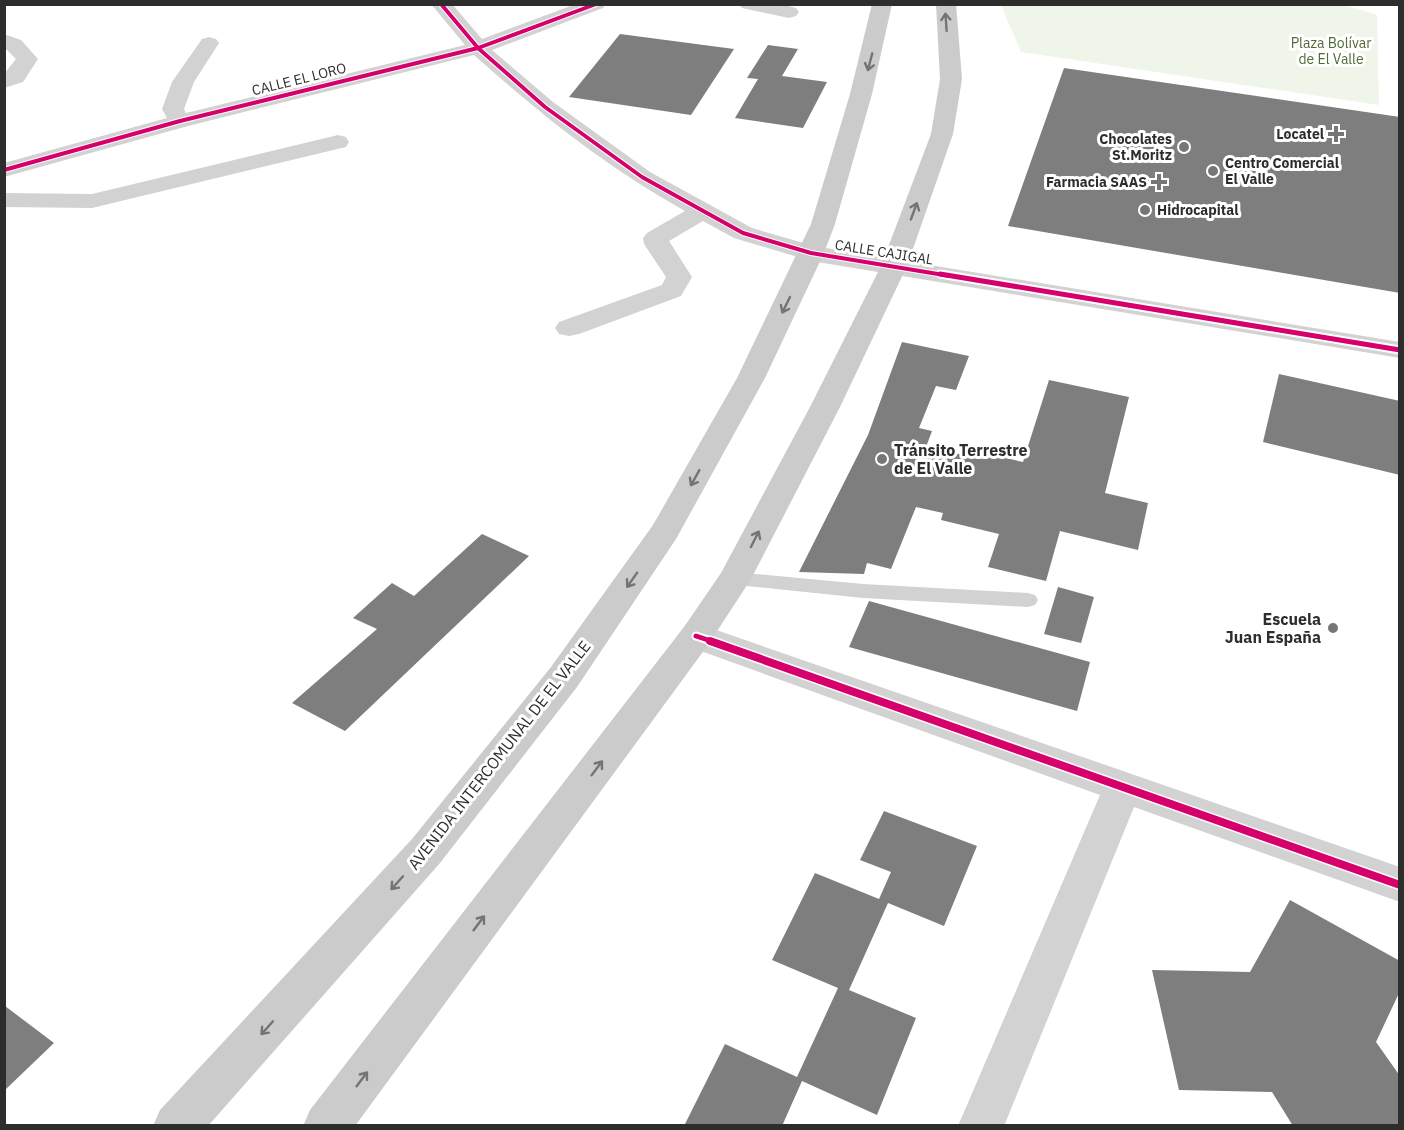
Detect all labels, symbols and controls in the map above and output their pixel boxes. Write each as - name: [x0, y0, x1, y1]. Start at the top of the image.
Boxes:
- one-way arrow: [941, 13, 952, 32]
- park label: Plaza Bolívar de El Valle: [1291, 34, 1371, 68]
- one-way arrow: [863, 52, 875, 71]
- street label: CALLE EL LORO: [250, 59, 348, 99]
- place label: Locatel: [1276, 125, 1324, 143]
- marker: Locatel: [1329, 127, 1343, 141]
- place label: Chocolates St.Moritz: [1099, 130, 1172, 164]
- marker: Chocolates St.Moritz: [1177, 140, 1191, 154]
- place label: Centro Comercial El Valle: [1225, 154, 1339, 188]
- marker: Centro Comercial El Valle: [1206, 164, 1220, 178]
- place label: Farmacia SAAS: [1046, 173, 1147, 191]
- marker: Farmacia SAAS: [1152, 175, 1166, 189]
- place label: Hidrocapital: [1157, 201, 1238, 219]
- one-way arrow: [910, 202, 921, 221]
- marker: Hidrocapital: [1138, 203, 1152, 217]
- street label: CALLE CAJIGAL: [834, 235, 934, 269]
- one-way arrow: [779, 296, 791, 314]
- place label: Tránsito Terrestre de El Valle: [894, 440, 1028, 478]
- marker: Tránsito Terrestre de El Valle: [875, 452, 889, 466]
- one-way arrow: [689, 469, 701, 486]
- one-way arrow: [750, 530, 761, 548]
- one-way arrow: [626, 571, 638, 587]
- place label: Escuela Juan España: [1225, 609, 1321, 647]
- marker: Escuela Juan España: [1326, 621, 1340, 635]
- street label: AVENIDA INTERCOMUNAL DE EL VALLE: [403, 636, 595, 874]
- one-way arrow: [590, 760, 603, 776]
- one-way arrow: [390, 875, 404, 890]
- one-way arrow: [473, 916, 486, 932]
- one-way arrow: [260, 1021, 274, 1036]
- one-way arrow: [356, 1072, 369, 1088]

